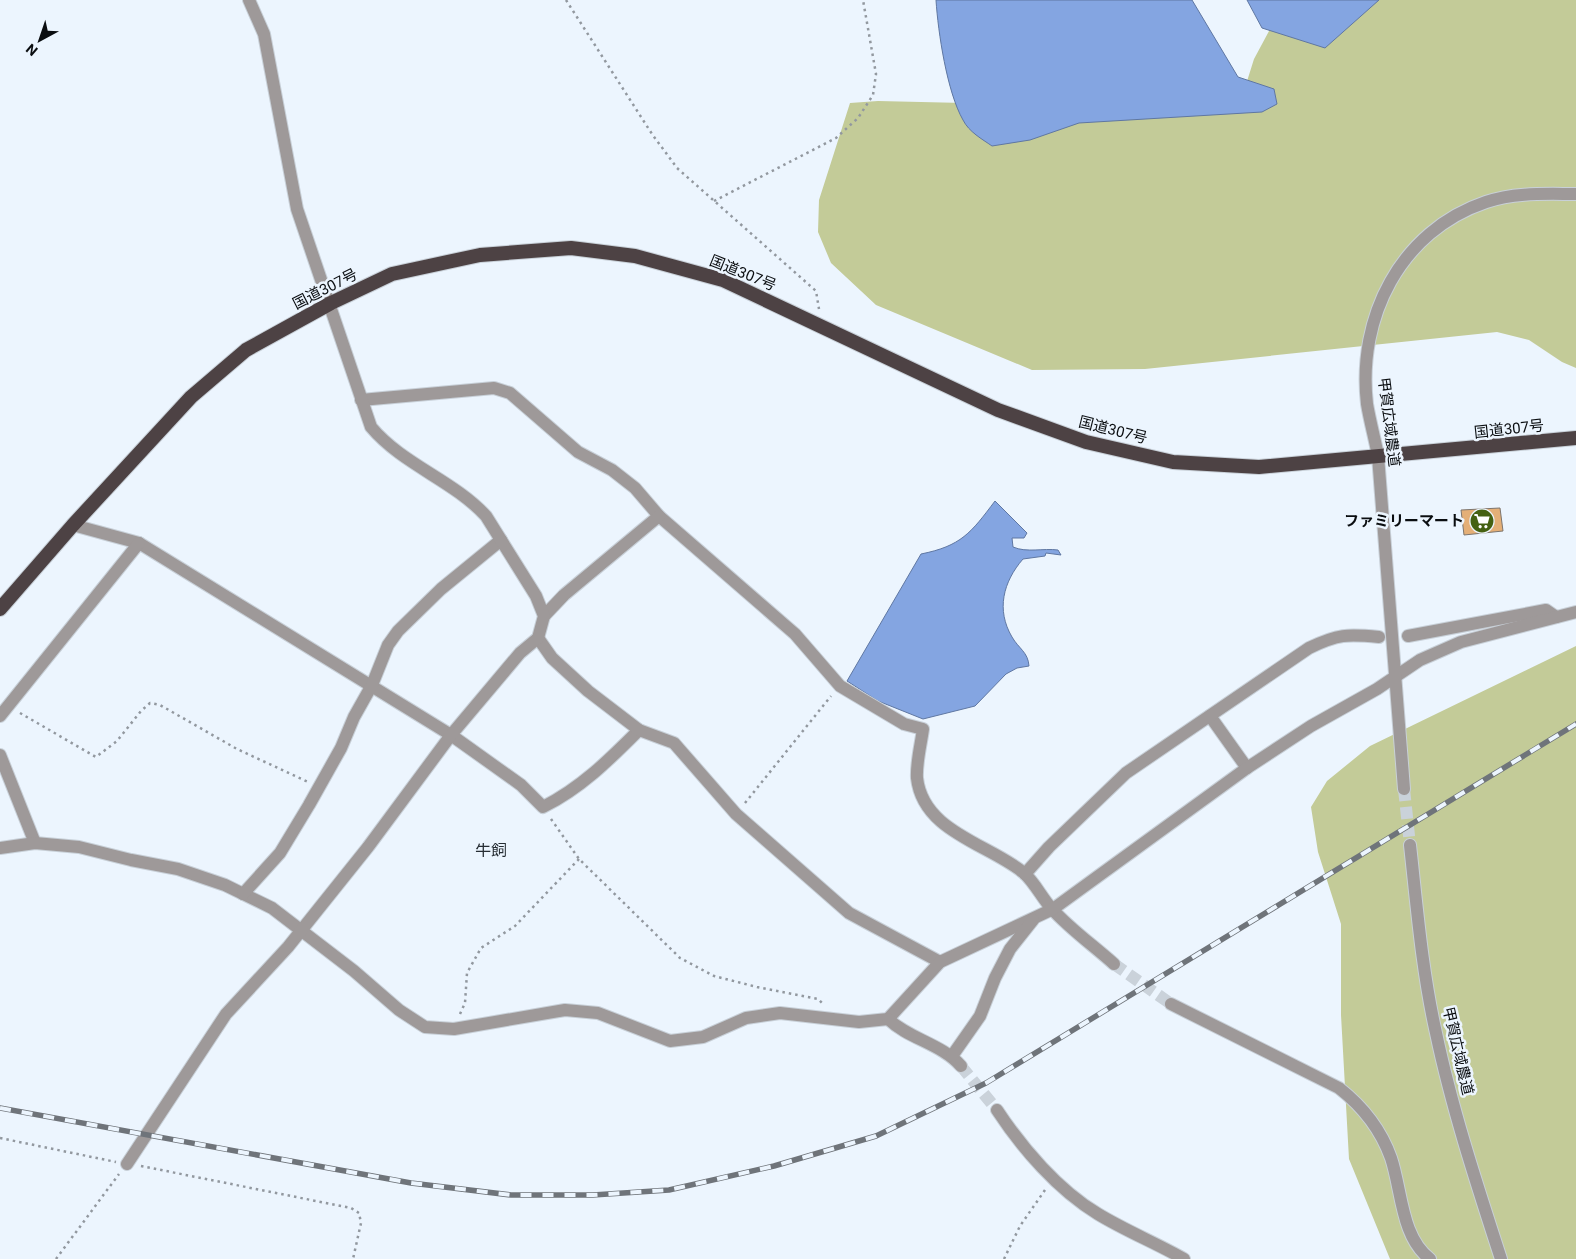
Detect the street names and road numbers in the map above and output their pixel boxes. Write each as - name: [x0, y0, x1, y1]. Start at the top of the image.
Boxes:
- street label: 国道307号: [707, 251, 779, 295]
- street label: 国道307号: [290, 265, 360, 313]
- street label: 甲賀広域農道: [1375, 376, 1403, 468]
- street label: 国道307号: [1077, 413, 1149, 447]
- street label: 国道307号: [1473, 416, 1545, 442]
- street label: 甲賀広域農道: [1439, 1005, 1477, 1097]

